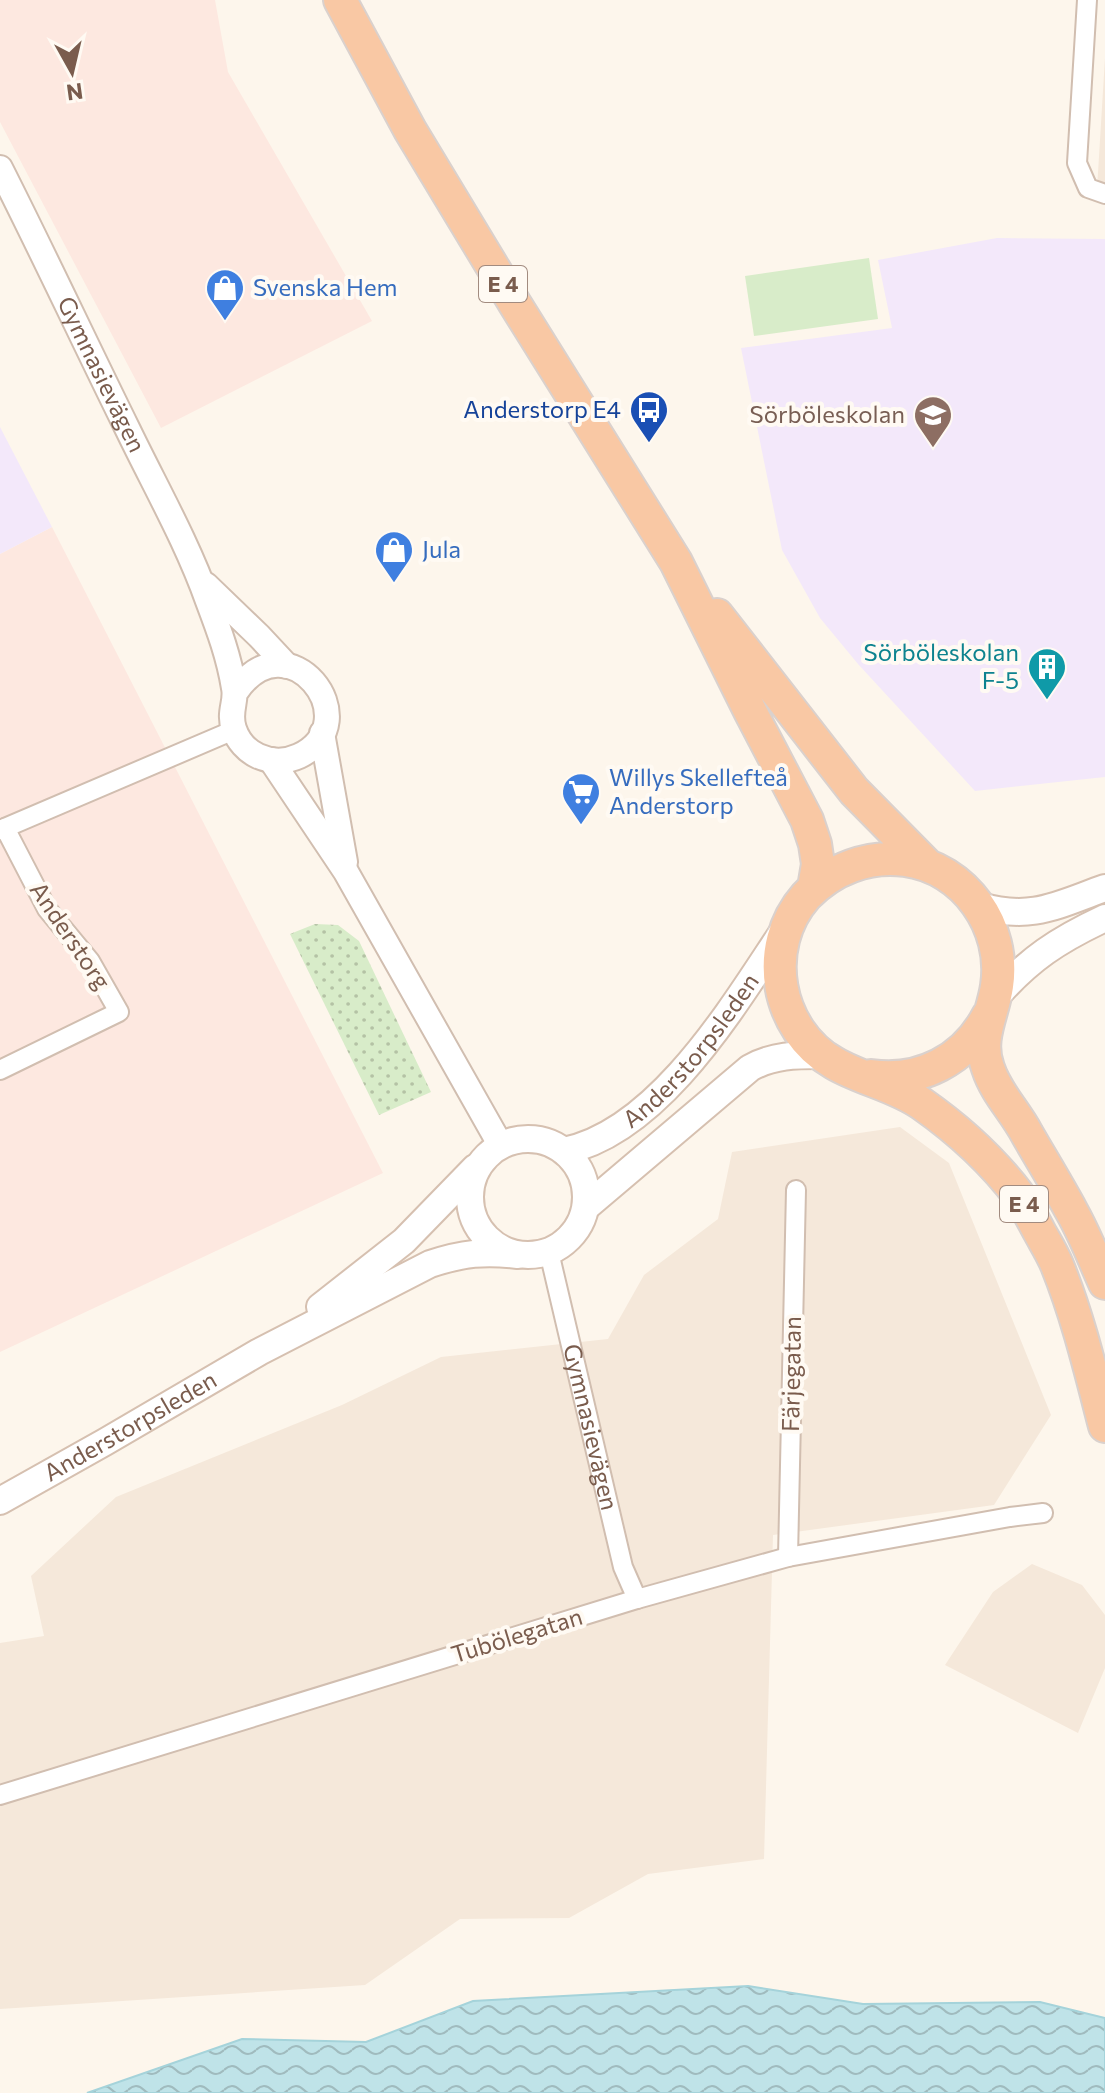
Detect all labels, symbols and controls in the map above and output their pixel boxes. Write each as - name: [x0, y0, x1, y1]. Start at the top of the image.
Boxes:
- north arrow: [32, 32, 112, 112]
- text: N: [65, 78, 85, 107]
- road number: E 4: [479, 266, 527, 302]
- shop icon: Svenska Hem: [204, 267, 246, 322]
- place label: Svenska Hem: [253, 272, 398, 301]
- street label: Gymnasievägen: [52, 291, 153, 457]
- bus stop icon: Anderstorp E4: [628, 389, 670, 444]
- place label: Anderstorp E4: [463, 394, 621, 423]
- school or university icon: Sörböleskolan: [912, 394, 954, 449]
- place label: Sörböleskolan: [750, 399, 905, 428]
- shop icon: Jula: [373, 529, 415, 584]
- place label: Jula: [422, 534, 461, 563]
- place label: Sörböleskolan F-5: [864, 637, 1019, 694]
- building icon: Sörböleskolan F-5: [1026, 646, 1068, 701]
- place label: Willys Skellefteå Anderstorp: [609, 762, 788, 819]
- supermarket icon: Willys Skellefteå Anderstorp: [560, 771, 602, 826]
- street label: Anderstorg: [25, 876, 118, 994]
- street label: Anderstorpsleden: [617, 968, 764, 1133]
- road number: E 4: [1000, 1186, 1048, 1222]
- street label: Färjegatan: [775, 1316, 806, 1432]
- street label: Gymnasievägen: [558, 1341, 625, 1513]
- street label: Anderstorpsleden: [38, 1364, 221, 1486]
- street label: Tubölegatan: [447, 1601, 586, 1668]

